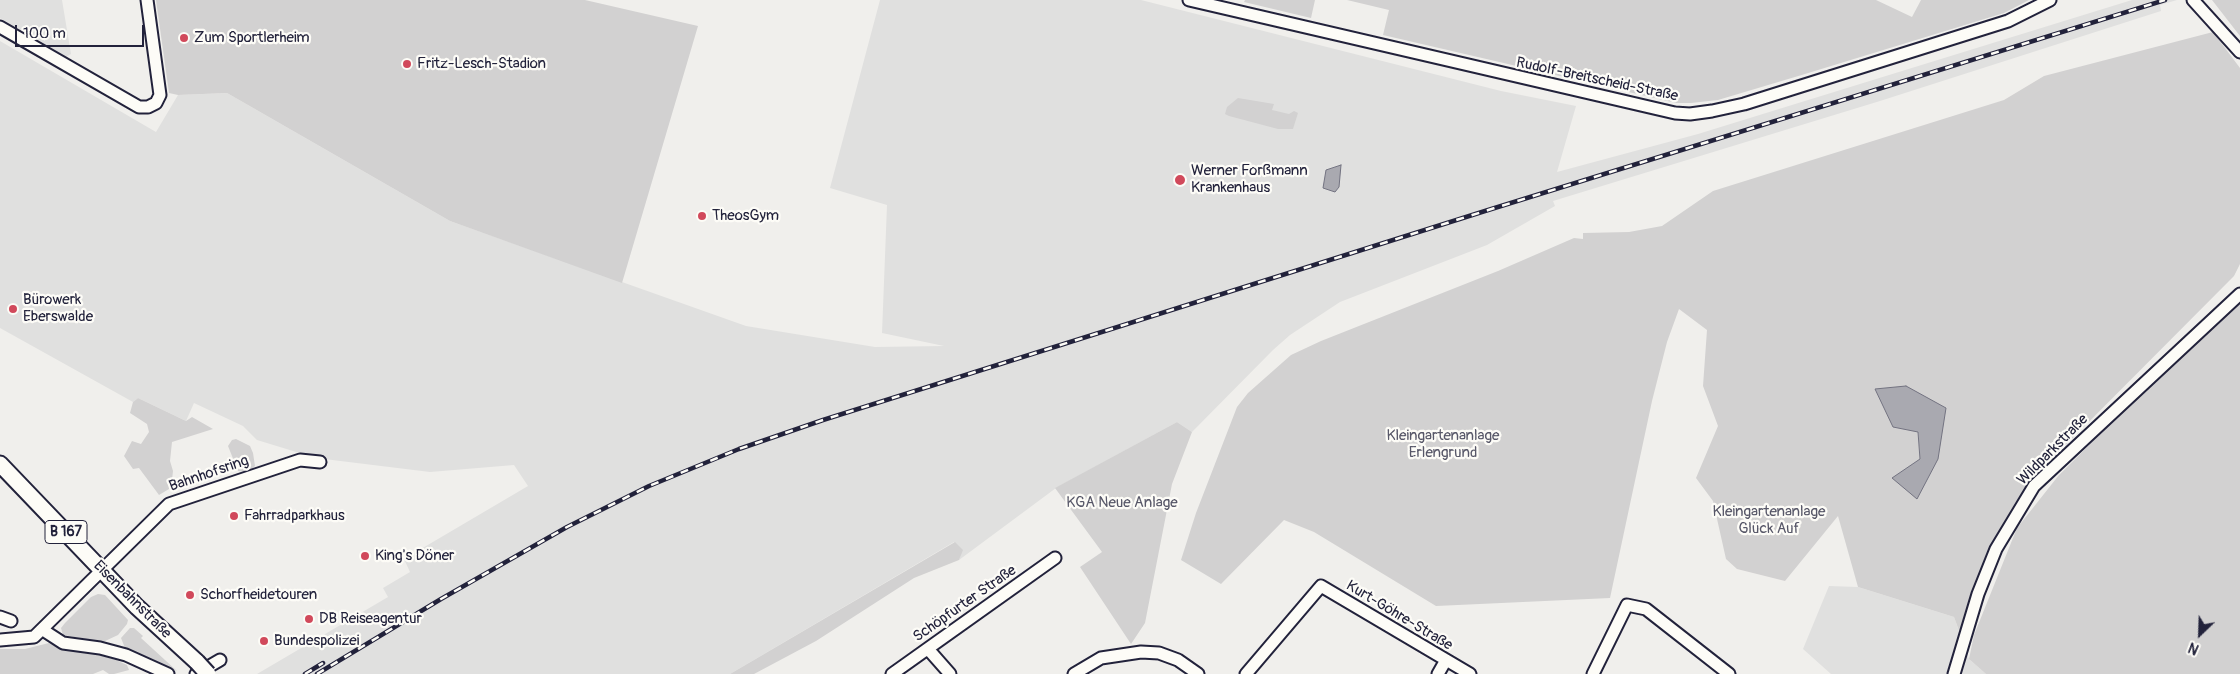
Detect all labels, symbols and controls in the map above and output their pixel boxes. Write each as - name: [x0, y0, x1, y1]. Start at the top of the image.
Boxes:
- scale bar: [18, 15, 146, 47]
- text: 100 m: [23, 24, 66, 43]
- place label: Zum Sportlerheim: [194, 29, 310, 47]
- marker: Zum Sportlerheim: [178, 32, 190, 44]
- street label: Rudolf-Breitscheid-Straße: [1514, 54, 1680, 106]
- place label: Fritz-Lesch-Stadion: [417, 55, 546, 73]
- marker: Fritz-Lesch-Stadion: [401, 58, 413, 70]
- place label: Werner Forßmann Krankenhaus: [1191, 162, 1308, 197]
- marker: Werner Forßmann Krankenhaus: [1173, 173, 1187, 187]
- place label: TheosGym: [712, 207, 779, 225]
- marker: TheosGym: [696, 210, 708, 222]
- place label: Bürowerk Eberswalde: [23, 291, 93, 326]
- marker: Bürowerk Eberswalde: [7, 303, 19, 315]
- street label: Wildparkstraße: [2014, 411, 2092, 489]
- park label: Kleingartenanlage Erlengrund: [1386, 427, 1500, 462]
- street label: Bahnhofsring: [167, 452, 251, 496]
- park label: KGA Neue Anlage: [1066, 494, 1178, 512]
- park label: Kleingartenanlage Glück Auf: [1712, 503, 1826, 538]
- place label: Fahrradparkhaus: [244, 507, 345, 525]
- marker: Fahrradparkhaus: [228, 510, 240, 522]
- road number: B 167: [45, 520, 87, 544]
- place label: King's Döner: [375, 547, 454, 565]
- marker: King's Döner: [359, 550, 371, 562]
- street label: Eisenbahnstraße: [89, 557, 175, 643]
- street label: Schöpfurter Straße: [910, 562, 1020, 646]
- street label: Kurt-Göhre-Straße: [1342, 577, 1456, 655]
- place label: Schorfheidetouren: [200, 586, 317, 604]
- marker: Schorfheidetouren: [184, 589, 196, 601]
- north arrow: [2175, 609, 2225, 659]
- place label: DB Reiseagentur: [319, 610, 422, 628]
- marker: DB Reiseagentur: [303, 613, 315, 625]
- place label: Bundespolizei: [274, 632, 359, 650]
- marker: Bundespolizei: [258, 635, 270, 647]
- text: N: [2186, 638, 2201, 658]

